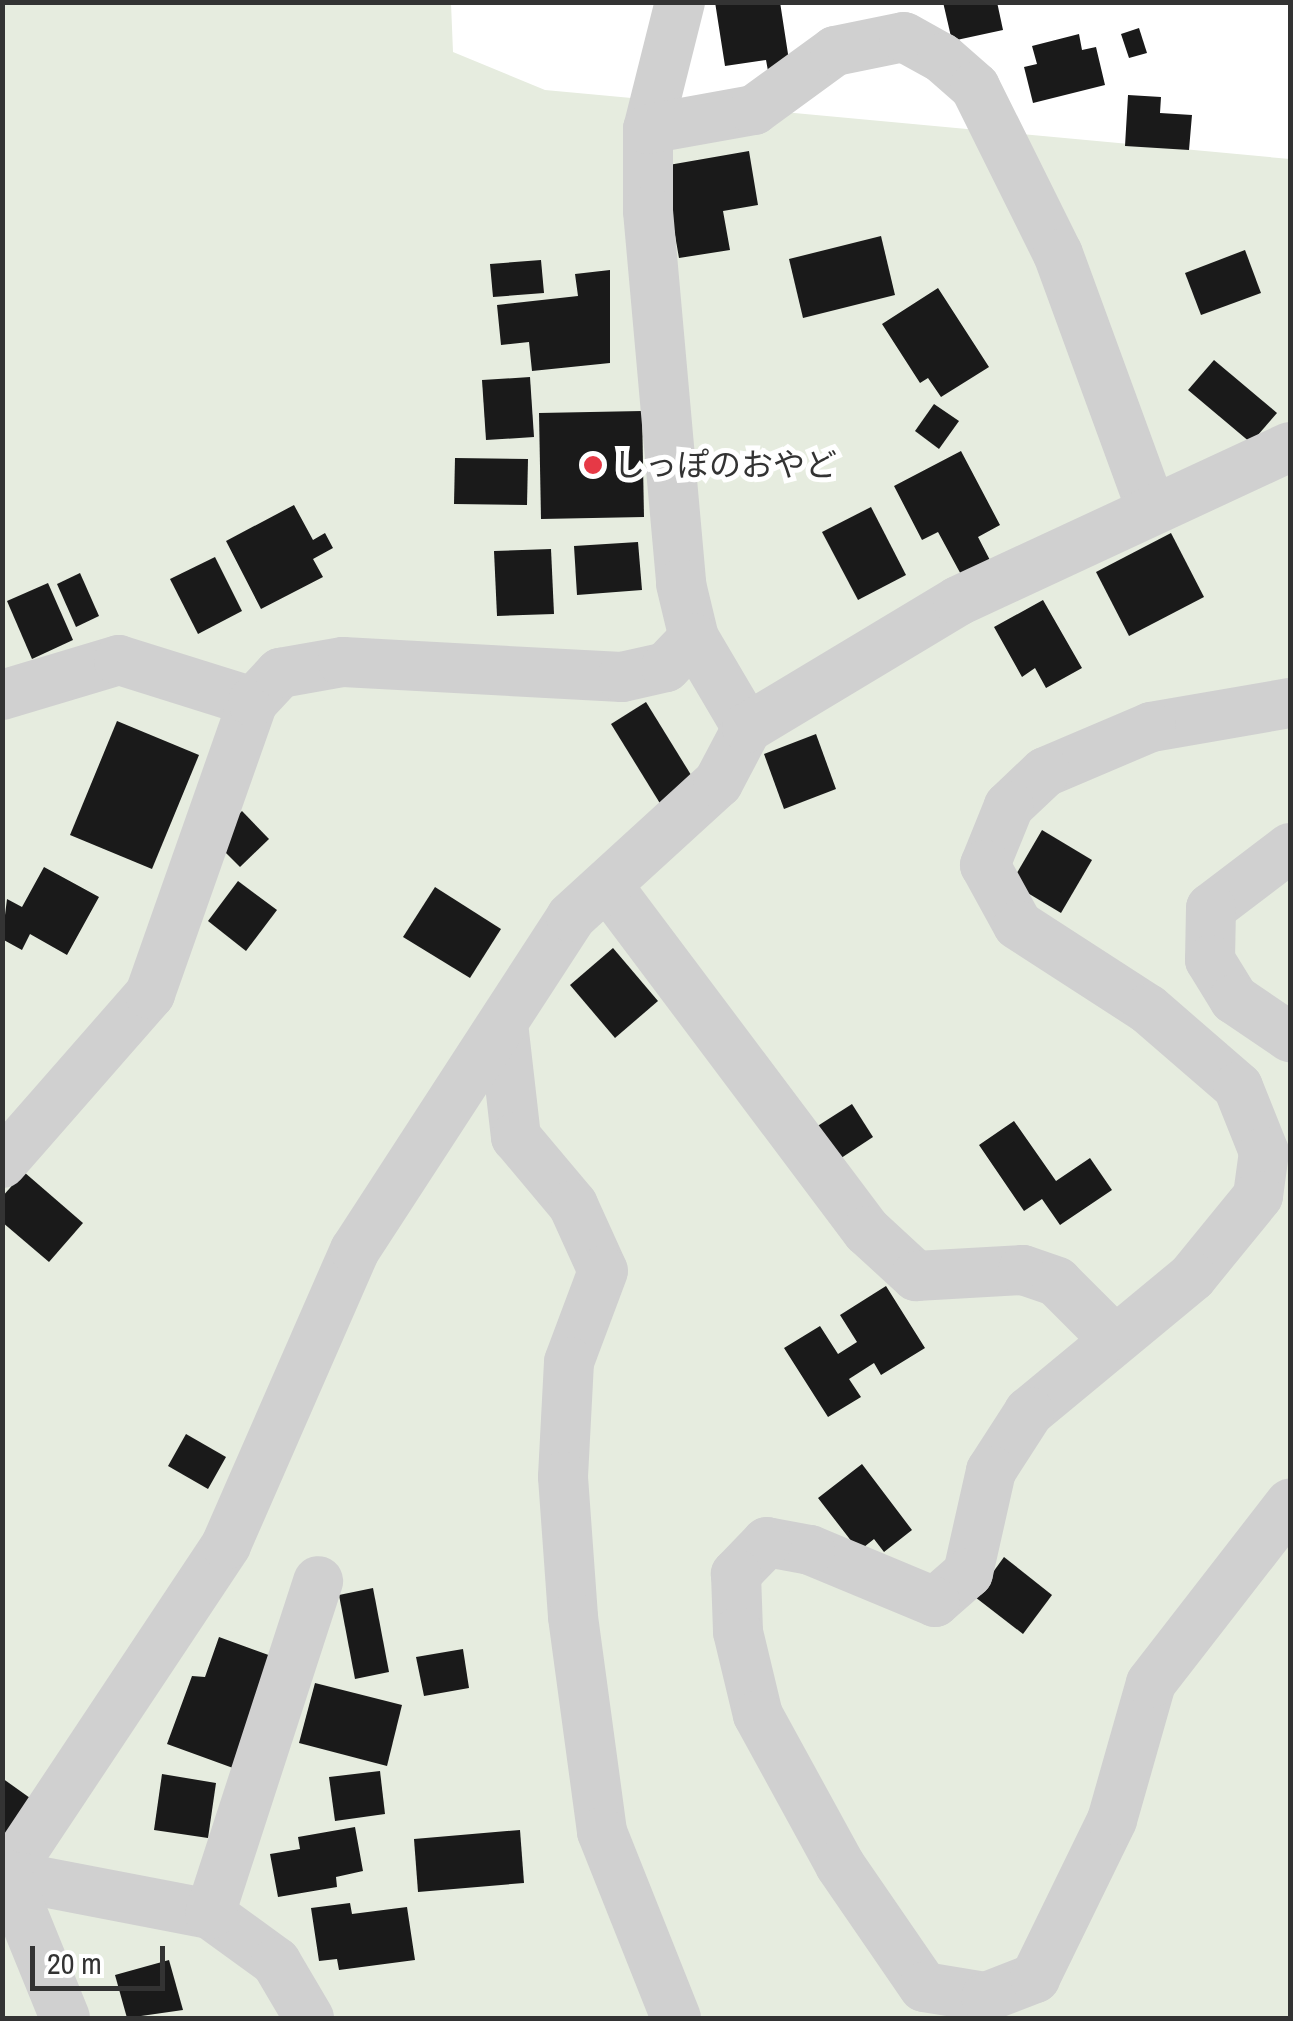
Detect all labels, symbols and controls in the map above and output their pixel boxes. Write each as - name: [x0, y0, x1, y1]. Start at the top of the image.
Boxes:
- place label: しっぽのおやど: [613, 446, 837, 484]
- marker: しっぽのおやど: [582, 454, 604, 476]
- scale bar: [35, 1926, 170, 1988]
- text: 20 m: [47, 1943, 102, 1983]

